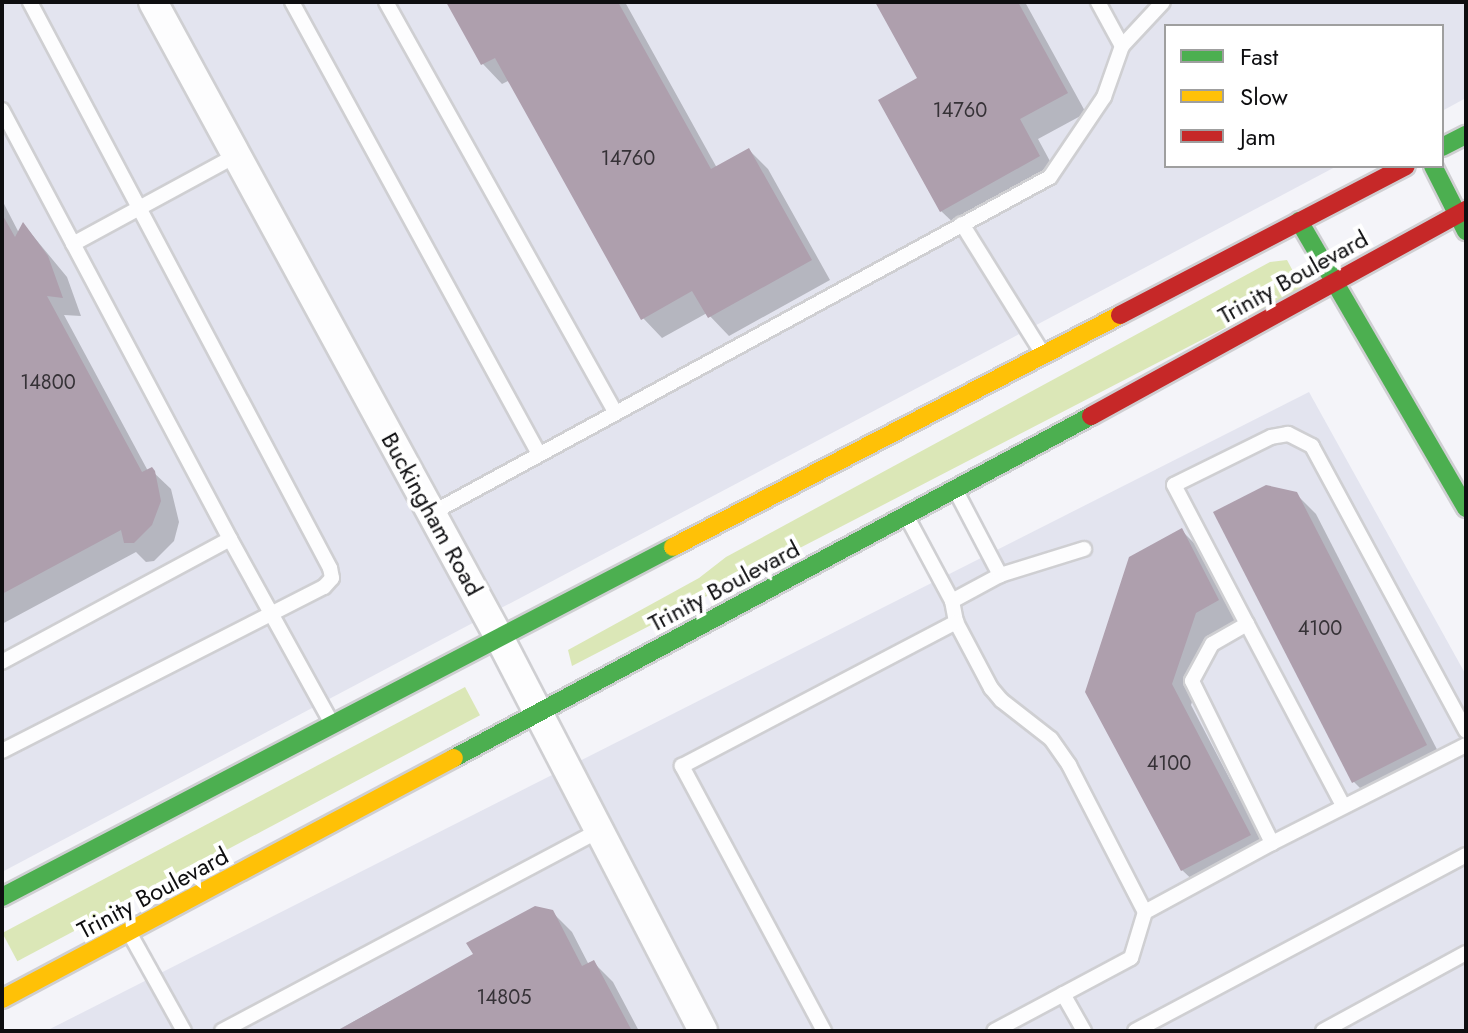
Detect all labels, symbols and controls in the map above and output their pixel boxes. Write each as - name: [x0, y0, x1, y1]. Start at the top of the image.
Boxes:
- legend: [1164, 24, 1444, 168]
- text: Fast: [1240, 39, 1278, 74]
- text: Slow: [1240, 79, 1288, 114]
- house number: 14760: [933, 98, 987, 122]
- text: Jam: [1240, 119, 1276, 154]
- house number: 14760: [601, 146, 655, 170]
- street label: Trinity Boulevard: [1213, 224, 1373, 330]
- house number: 14800: [20, 370, 76, 394]
- street label: Buckingham Road: [375, 427, 489, 601]
- street label: Trinity Boulevard: [644, 534, 804, 638]
- house number: 4100: [1298, 616, 1342, 640]
- house number: 4100: [1147, 751, 1191, 775]
- street label: Trinity Boulevard: [73, 841, 233, 945]
- house number: 14805: [477, 985, 531, 1009]

